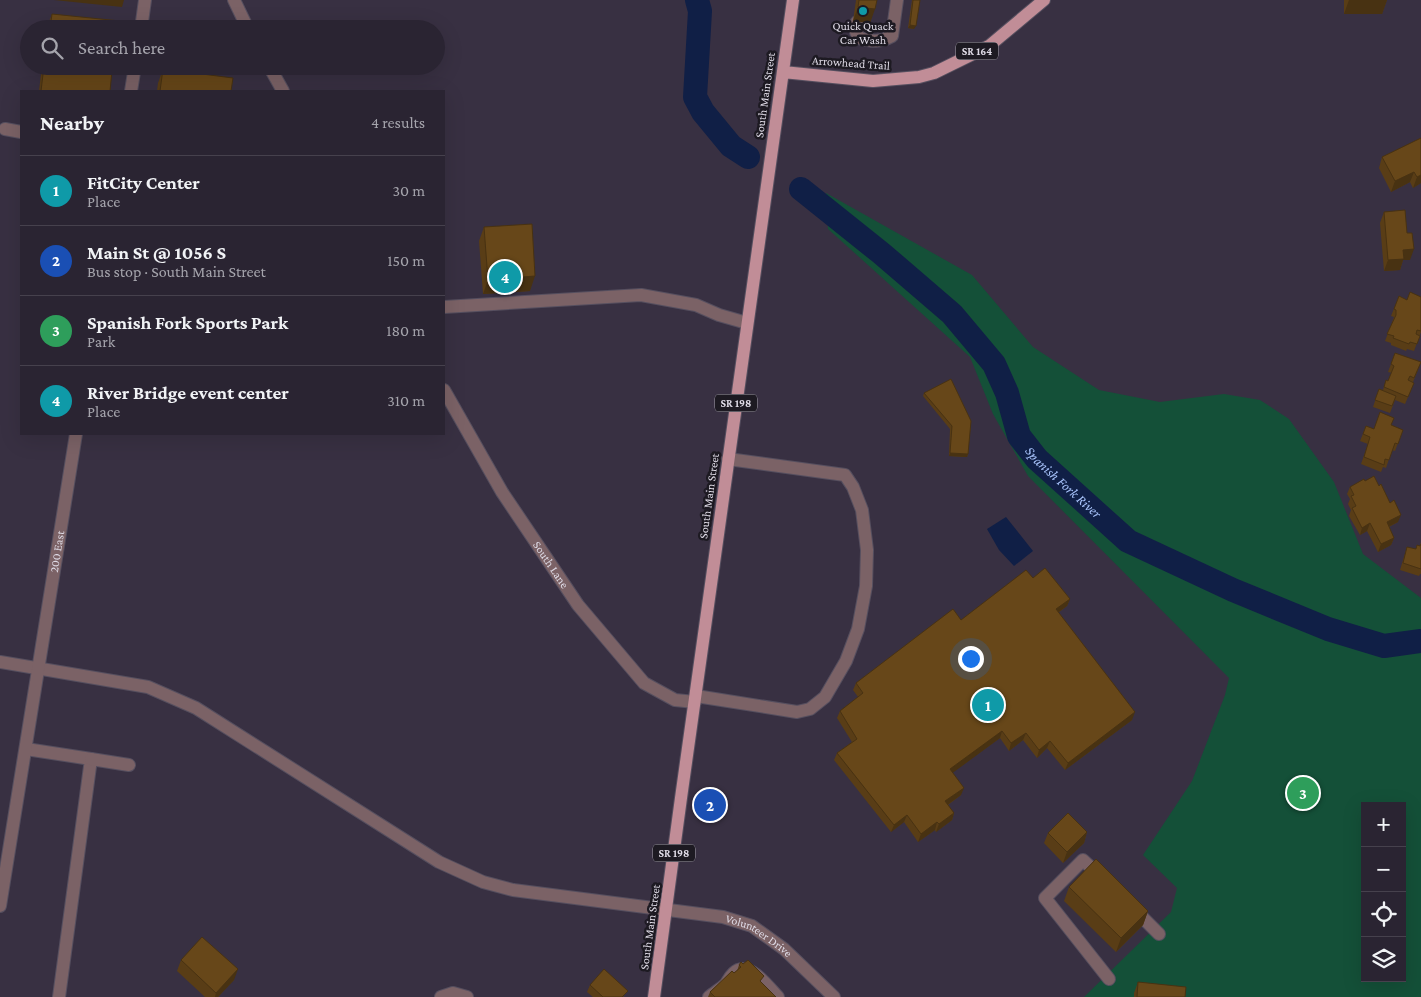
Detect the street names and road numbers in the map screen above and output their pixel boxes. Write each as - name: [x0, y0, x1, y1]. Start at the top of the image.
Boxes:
- road number: SR 164: [956, 42, 998, 59]
- street label: South Main Street: [752, 50, 778, 139]
- street label: Arrowhead Trail: [812, 53, 890, 73]
- road number: SR 198: [715, 394, 757, 412]
- street label: South Main Street: [696, 451, 722, 540]
- street label: 200 East: [47, 529, 68, 574]
- street label: South Lane: [530, 538, 572, 591]
- road number: SR 198: [653, 844, 695, 861]
- street label: South Main Street: [637, 882, 663, 971]
- street label: Volunteer Drive: [724, 911, 795, 960]

